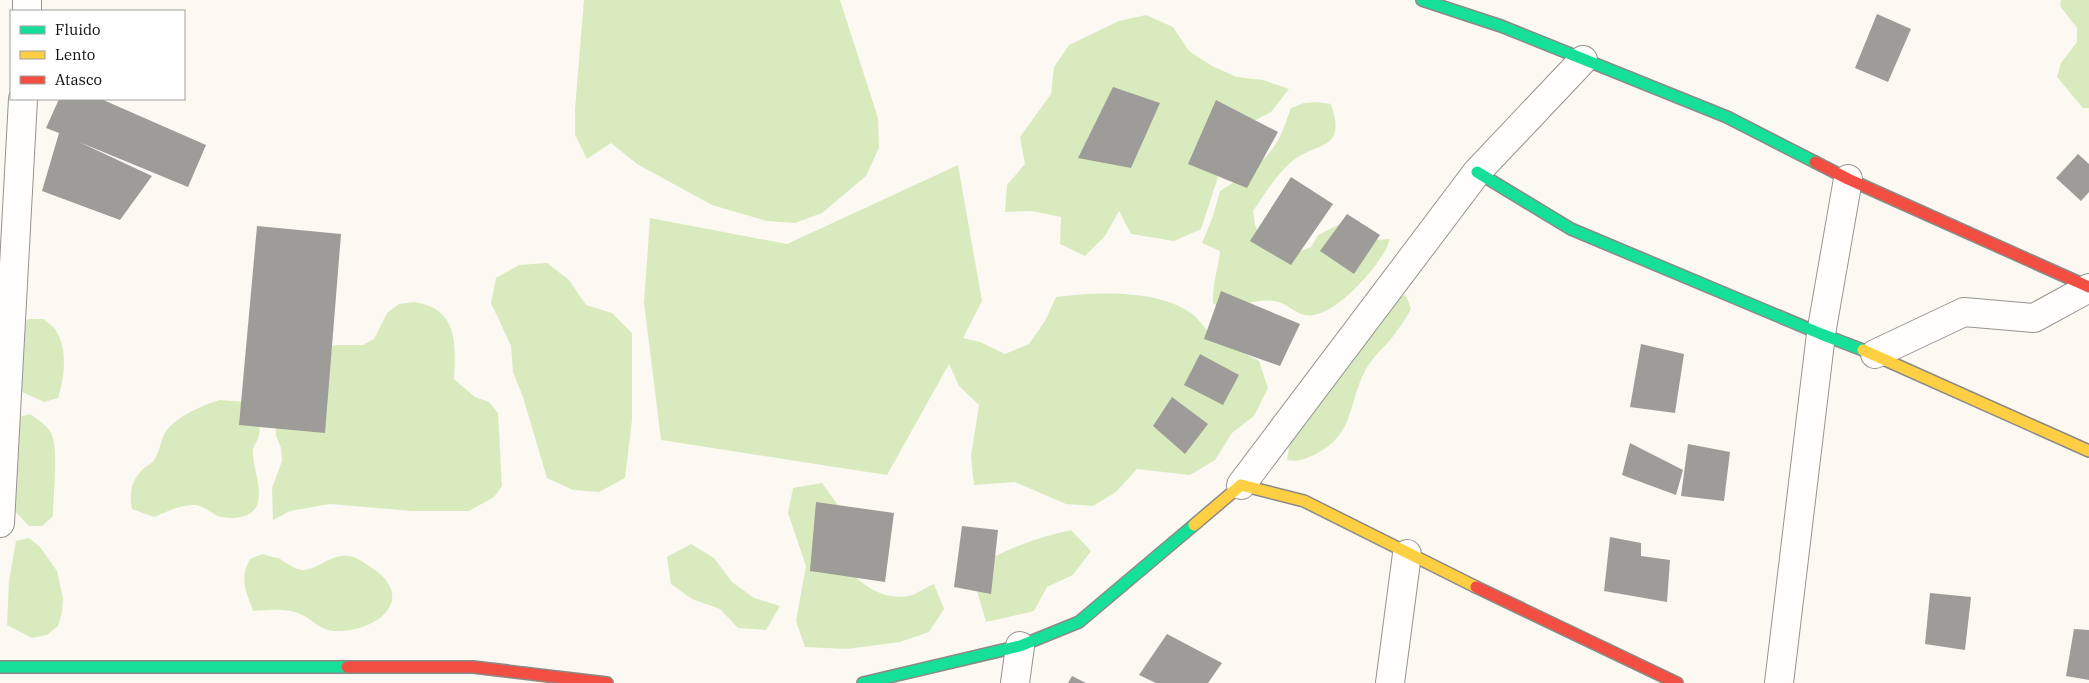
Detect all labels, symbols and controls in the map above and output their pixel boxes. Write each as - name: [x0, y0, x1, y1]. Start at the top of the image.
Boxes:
- legend: [10, 10, 185, 100]
- text: Fluido: [55, 20, 100, 39]
- text: Lento: [55, 45, 95, 64]
- text: Atasco: [55, 70, 102, 89]

